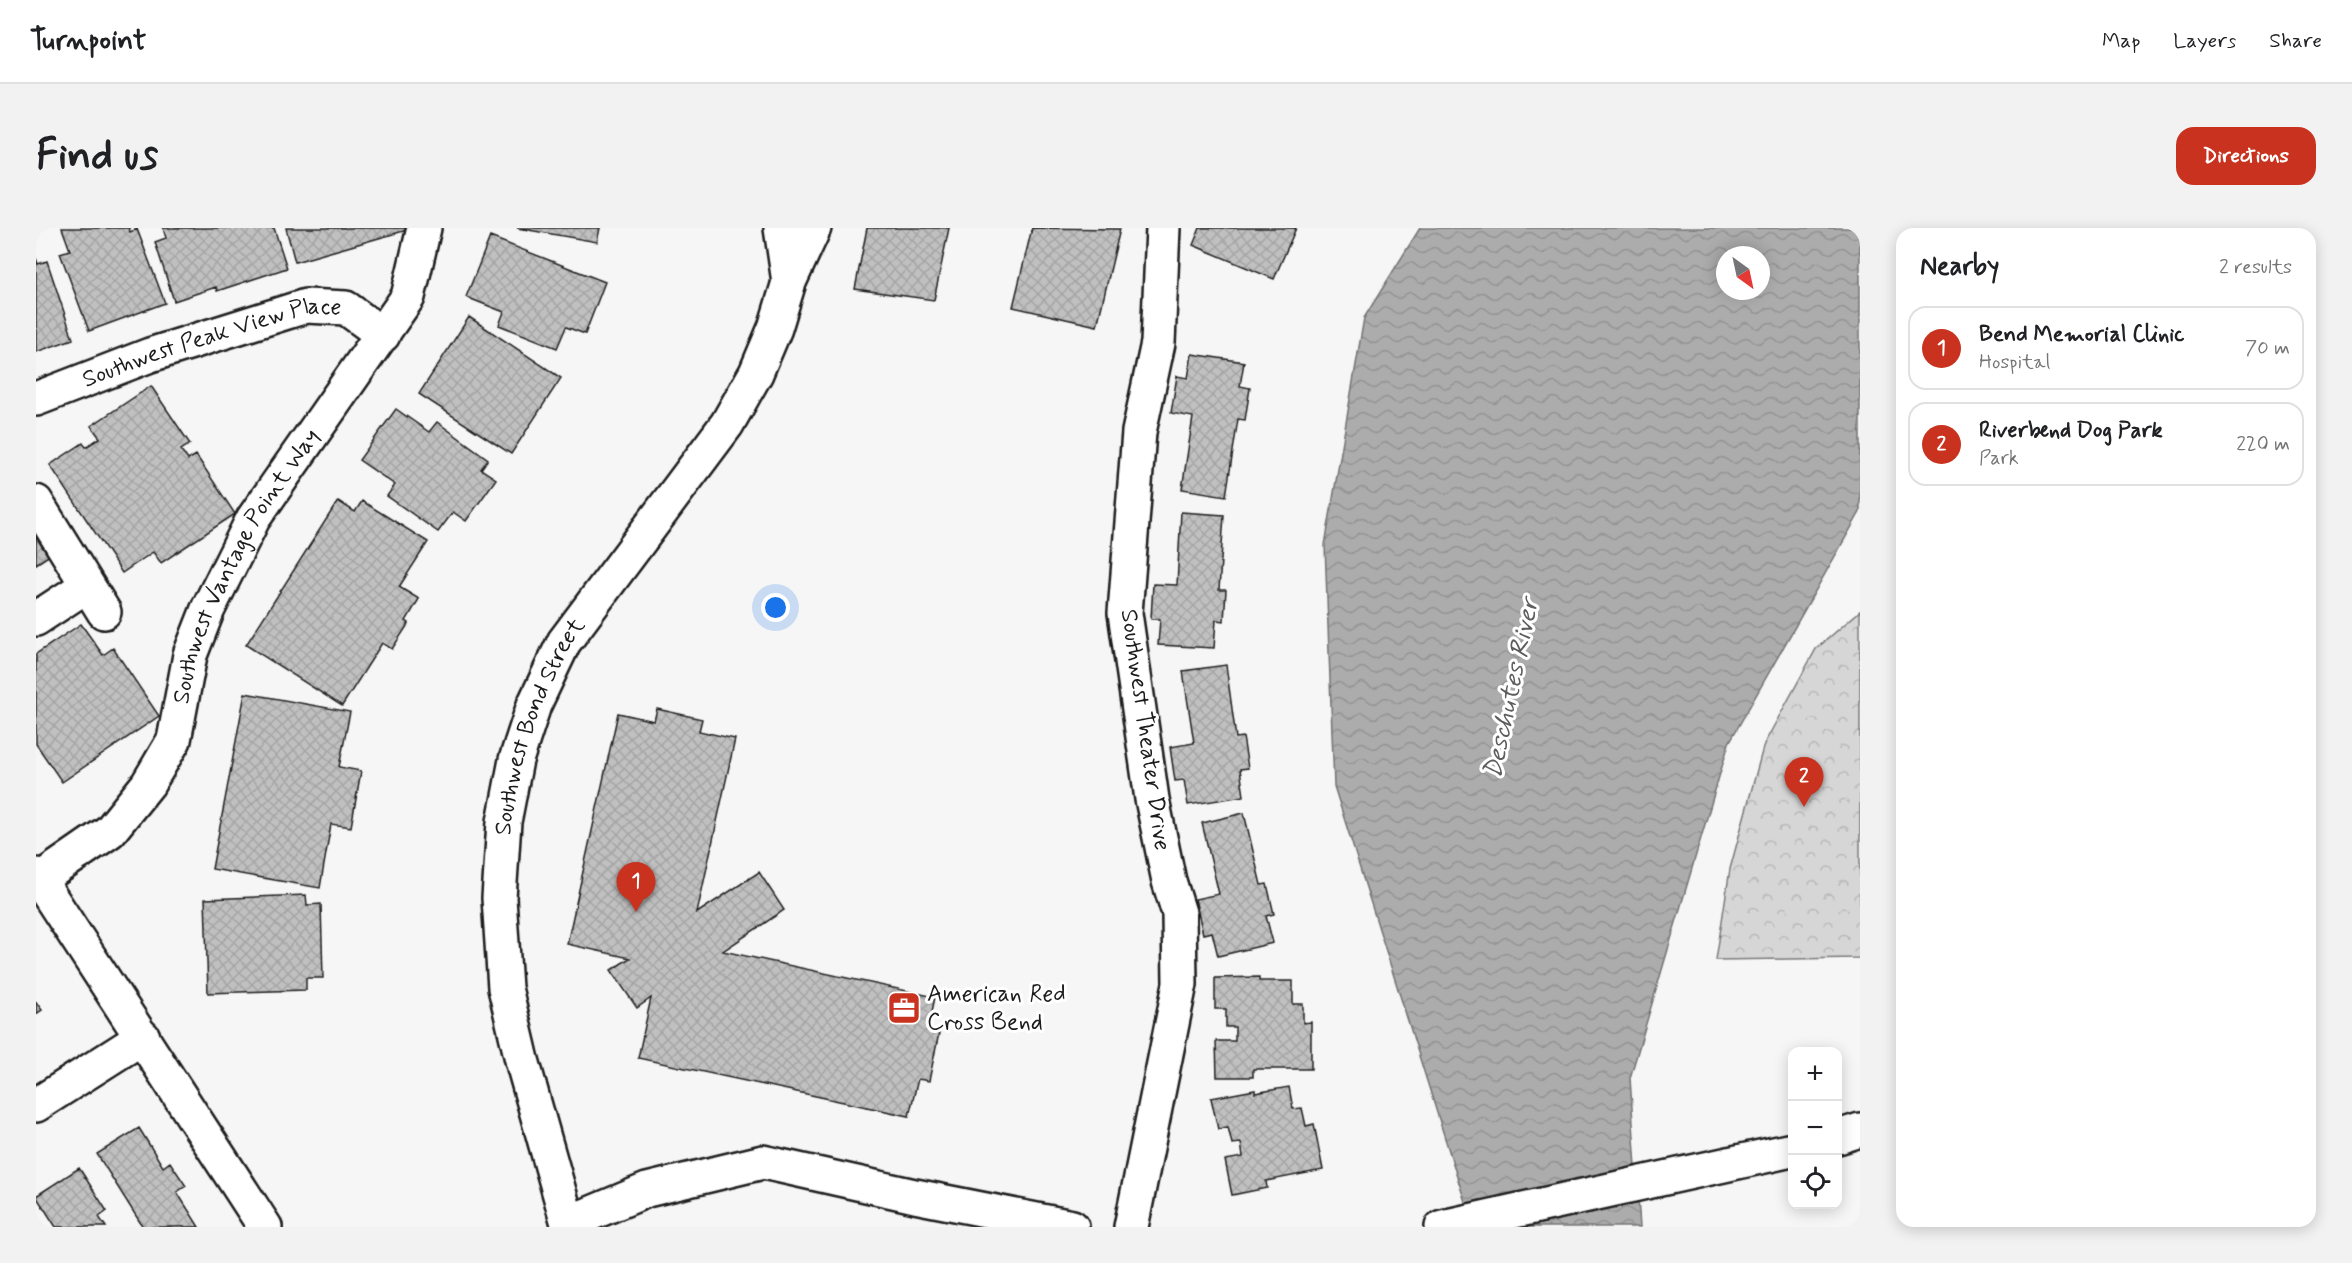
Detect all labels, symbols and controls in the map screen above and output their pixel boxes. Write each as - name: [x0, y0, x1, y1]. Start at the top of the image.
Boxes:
- text: Turnpoint: [30, 23, 146, 60]
- text: Map: [2102, 27, 2140, 55]
- text: Layers: [2173, 27, 2236, 55]
- text: Share: [2269, 27, 2322, 55]
- button: Directions: [2176, 127, 2316, 185]
- text: Find us: [36, 129, 158, 184]
- north arrow: [1716, 246, 1770, 300]
- text: Nearby: [1920, 250, 1999, 284]
- text: 2 results: [2219, 254, 2292, 281]
- street label: Southwest Peak View Place: [78, 291, 342, 395]
- text: Bend Memorial Clinic: [1979, 321, 2184, 349]
- text: 1: [1937, 335, 1946, 362]
- text: 70 m: [2245, 335, 2290, 362]
- text: Hospital: [1979, 349, 2050, 376]
- text: Riverbend Dog Park: [1979, 417, 2163, 445]
- street label: Southwest Vantage Point Way: [166, 423, 327, 706]
- text: 2: [1937, 431, 1946, 458]
- text: 220 m: [2236, 431, 2290, 458]
- text: Park: [1979, 445, 2019, 472]
- your location: [761, 593, 790, 622]
- water label: Deschutes River: [1476, 593, 1548, 782]
- street label: Southwest Theater Drive: [1113, 607, 1177, 853]
- street label: Southwest Bond Street: [488, 611, 592, 836]
- pin: 2: [1784, 758, 1824, 807]
- pin: 1: [616, 862, 656, 912]
- place label: American Red Cross Bend: [927, 979, 1066, 1038]
- office icon: American Red Cross Bend: [886, 990, 922, 1026]
- map controls: [1788, 1047, 1842, 1209]
- button: +: [1788, 1047, 1842, 1101]
- button: −: [1788, 1101, 1842, 1155]
- button: locate: [1788, 1155, 1842, 1209]

